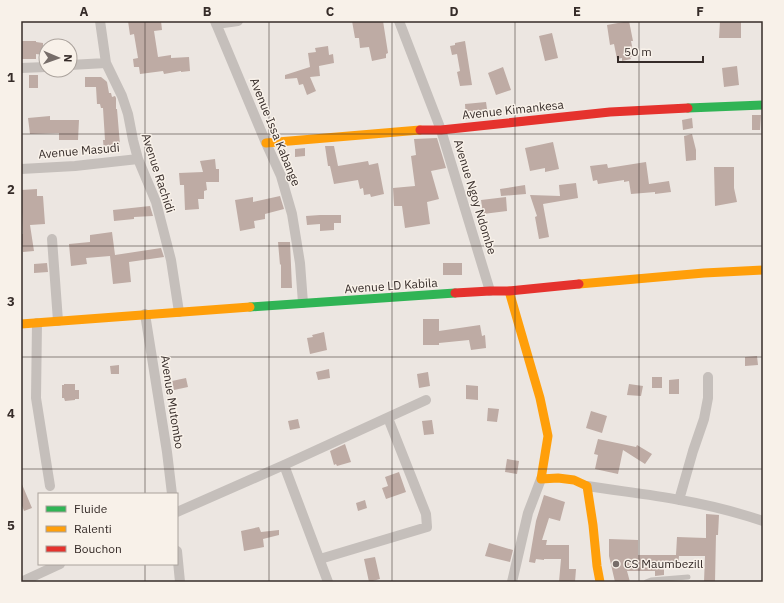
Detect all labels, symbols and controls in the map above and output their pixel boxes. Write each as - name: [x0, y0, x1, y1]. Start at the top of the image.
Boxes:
- text: A: [80, 3, 89, 20]
- text: B: [203, 3, 212, 20]
- text: C: [326, 3, 335, 20]
- text: D: [449, 3, 459, 20]
- text: E: [573, 3, 581, 20]
- text: F: [696, 3, 704, 20]
- north arrow: [38, 38, 78, 78]
- scale bar: [618, 38, 703, 64]
- text: 50 m: [624, 44, 652, 59]
- text: N: [61, 54, 75, 63]
- text: 1: [7, 69, 15, 86]
- street label: Avenue Issa Kabange: [247, 75, 304, 189]
- street label: Avenue Kimankesa: [461, 97, 565, 122]
- street label: Avenue Rachidi: [139, 131, 178, 214]
- street label: Avenue Ngoy Ndombe: [451, 138, 500, 256]
- street label: Avenue Masudi: [38, 139, 120, 162]
- text: 2: [7, 181, 15, 198]
- street label: Avenue LD Kabila: [344, 275, 439, 296]
- text: 3: [7, 293, 15, 310]
- street label: Avenue Mutombo: [158, 354, 187, 450]
- text: 4: [7, 405, 15, 422]
- legend: [38, 493, 178, 565]
- text: Fluide: [74, 501, 108, 516]
- text: 5: [7, 517, 15, 534]
- text: Ralenti: [74, 521, 112, 536]
- text: Bouchon: [74, 541, 122, 556]
- place label: CS Maumbezill: [624, 556, 703, 571]
- marker: CS Maumbezill: [611, 559, 621, 569]

